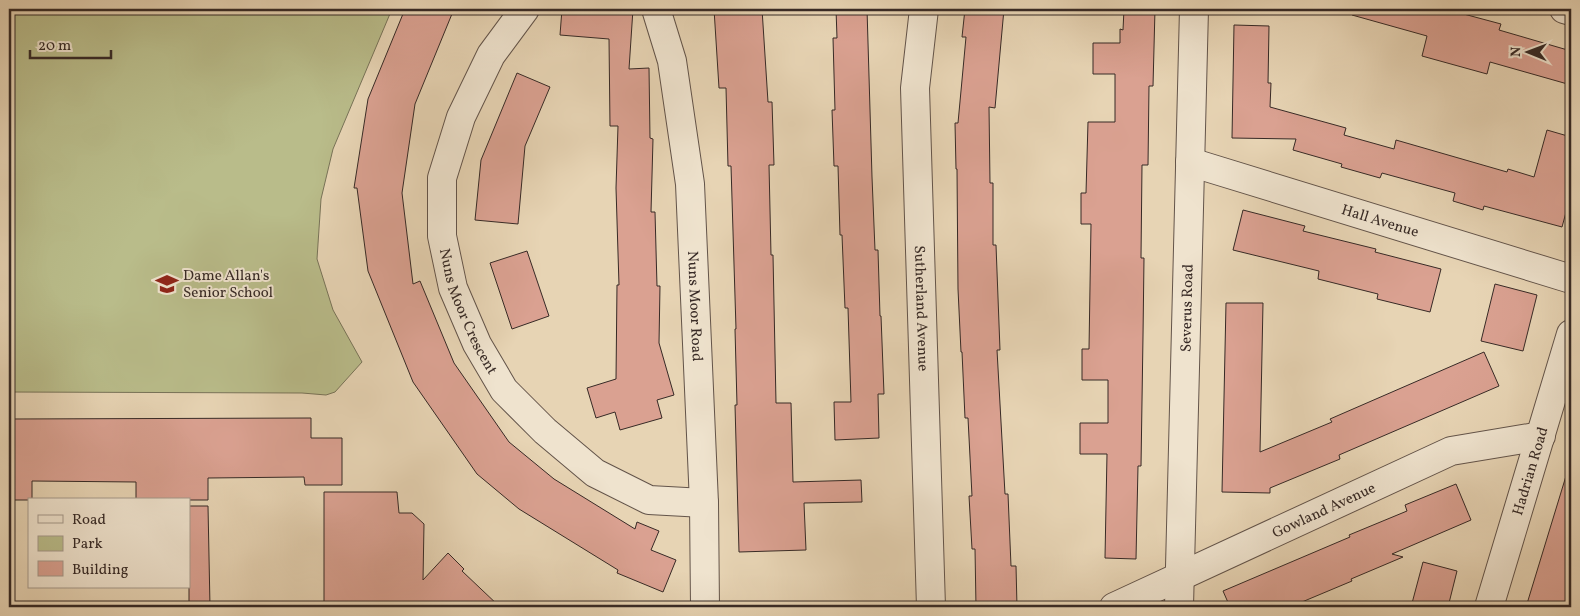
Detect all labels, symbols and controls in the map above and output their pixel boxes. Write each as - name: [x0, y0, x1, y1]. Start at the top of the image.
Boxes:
- scale bar: [30, 28, 111, 60]
- north arrow: [1502, 28, 1552, 78]
- text: 20 m: [38, 36, 71, 57]
- text: N: [1507, 47, 1526, 57]
- street label: Hall Avenue: [1339, 200, 1421, 244]
- street label: Sutherland Avenue: [908, 245, 933, 372]
- street label: Nuns Moor Crescent: [433, 247, 502, 379]
- street label: Nuns Moor Road: [681, 250, 707, 362]
- street label: Severus Road: [1176, 264, 1200, 353]
- place label: Dame Allan's Senior School: [183, 266, 273, 304]
- school or university icon: Dame Allan's Senior School: [154, 271, 180, 297]
- street label: Hadrian Road: [1508, 425, 1554, 518]
- street label: Gowland Avenue: [1269, 478, 1379, 544]
- legend: [28, 498, 190, 588]
- text: Road: [72, 510, 106, 531]
- text: Park: [72, 534, 103, 555]
- text: Building: [72, 560, 129, 581]

